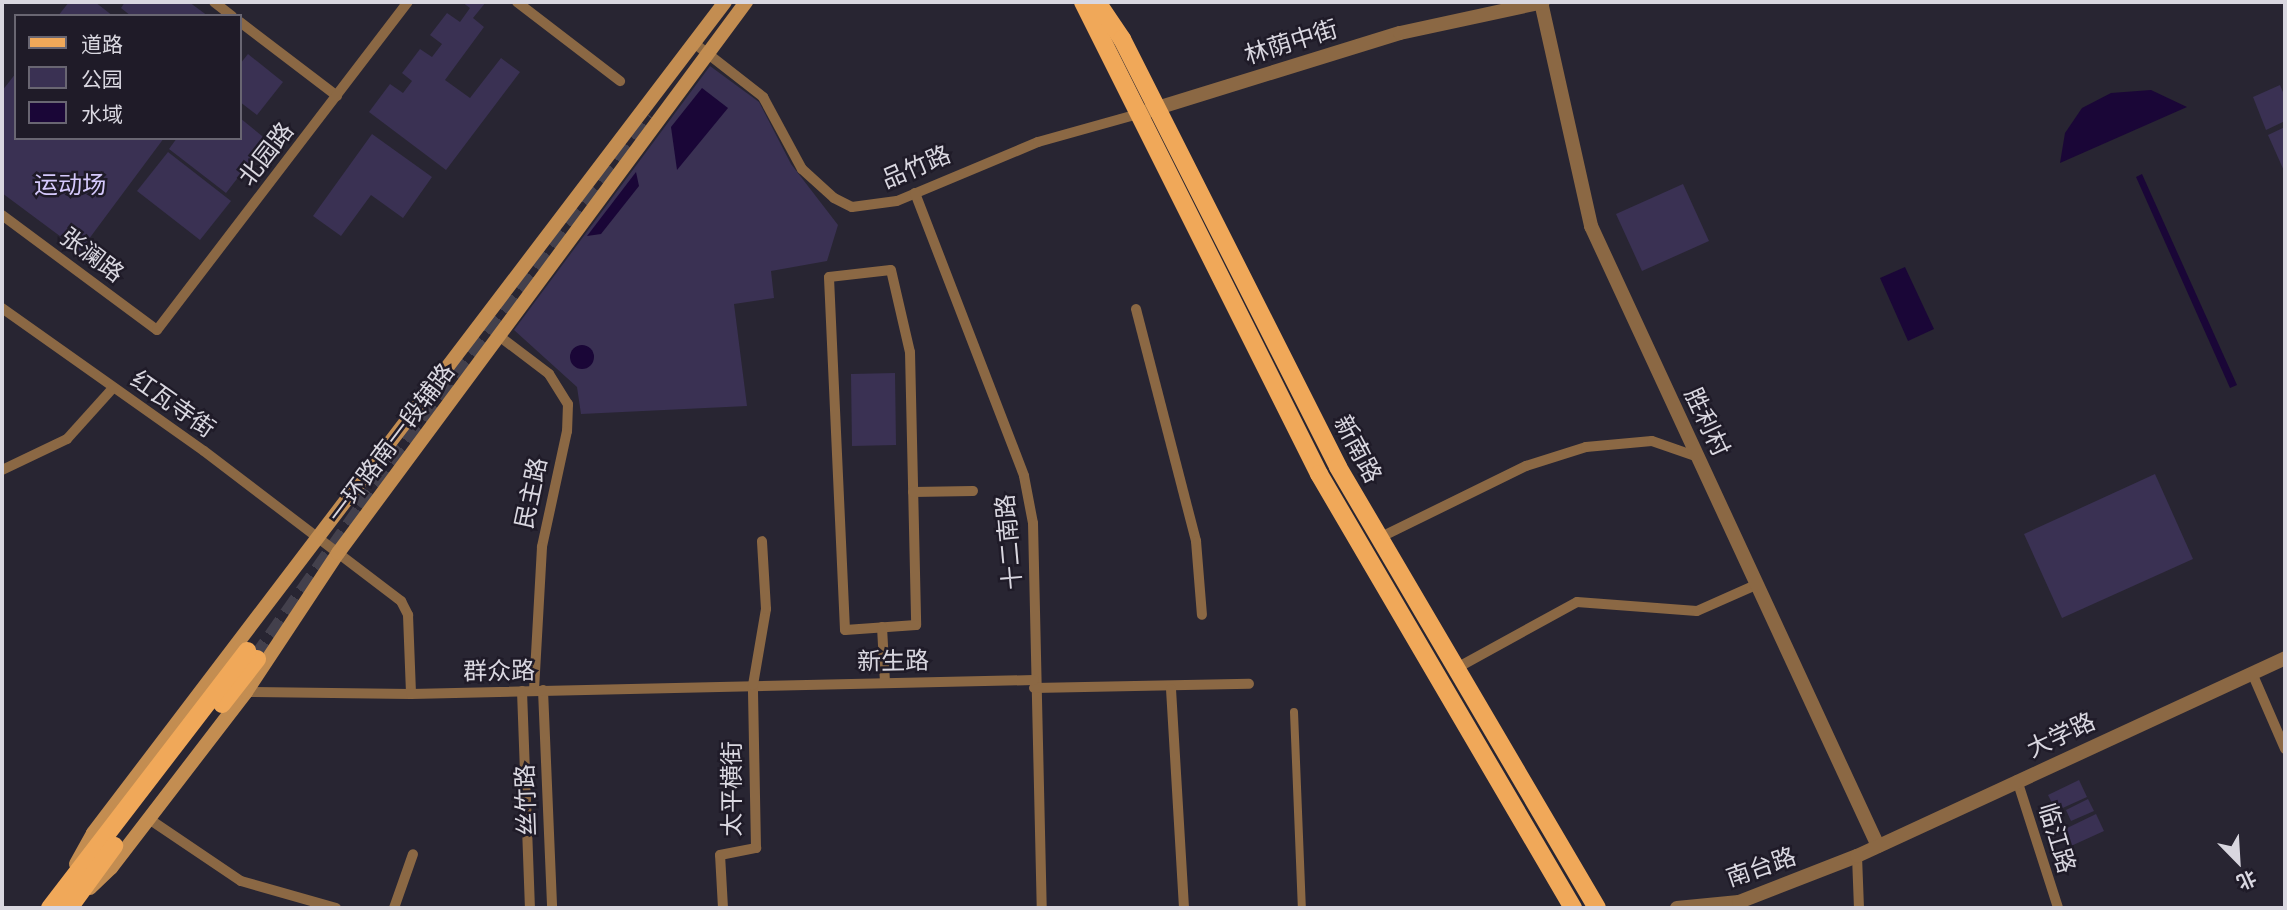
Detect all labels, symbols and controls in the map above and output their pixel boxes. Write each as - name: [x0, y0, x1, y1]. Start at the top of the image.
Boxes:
- legend: [14, 14, 242, 140]
- street label: 林荫中街: [1241, 14, 1341, 70]
- text: 道路: [81, 31, 123, 57]
- text: 公园: [81, 66, 123, 92]
- text: 水域: [81, 101, 123, 127]
- street label: 北园路: [232, 117, 300, 191]
- street label: 品竹路: [877, 140, 955, 194]
- park label: 运动场: [34, 171, 106, 199]
- street label: 张澜路: [55, 222, 129, 288]
- street label: 一环路南一段辅路: [322, 358, 460, 528]
- street label: 红瓦寺街: [125, 365, 221, 443]
- street label: 胜利村: [1679, 383, 1735, 461]
- street label: 新南路: [1328, 410, 1388, 488]
- street label: 民主路: [509, 455, 553, 531]
- street label: 十二南路: [990, 493, 1028, 591]
- street label: 新生路: [857, 646, 929, 676]
- street label: 群众路: [463, 656, 535, 686]
- street label: 大学路: [2022, 707, 2100, 763]
- street label: 太平横街: [718, 741, 746, 837]
- street label: 丝竹路: [510, 764, 542, 836]
- street label: 临江路: [2033, 799, 2081, 877]
- north arrow: [2203, 826, 2273, 896]
- street label: 南台路: [1722, 842, 1800, 892]
- text: 北: [2233, 865, 2260, 895]

